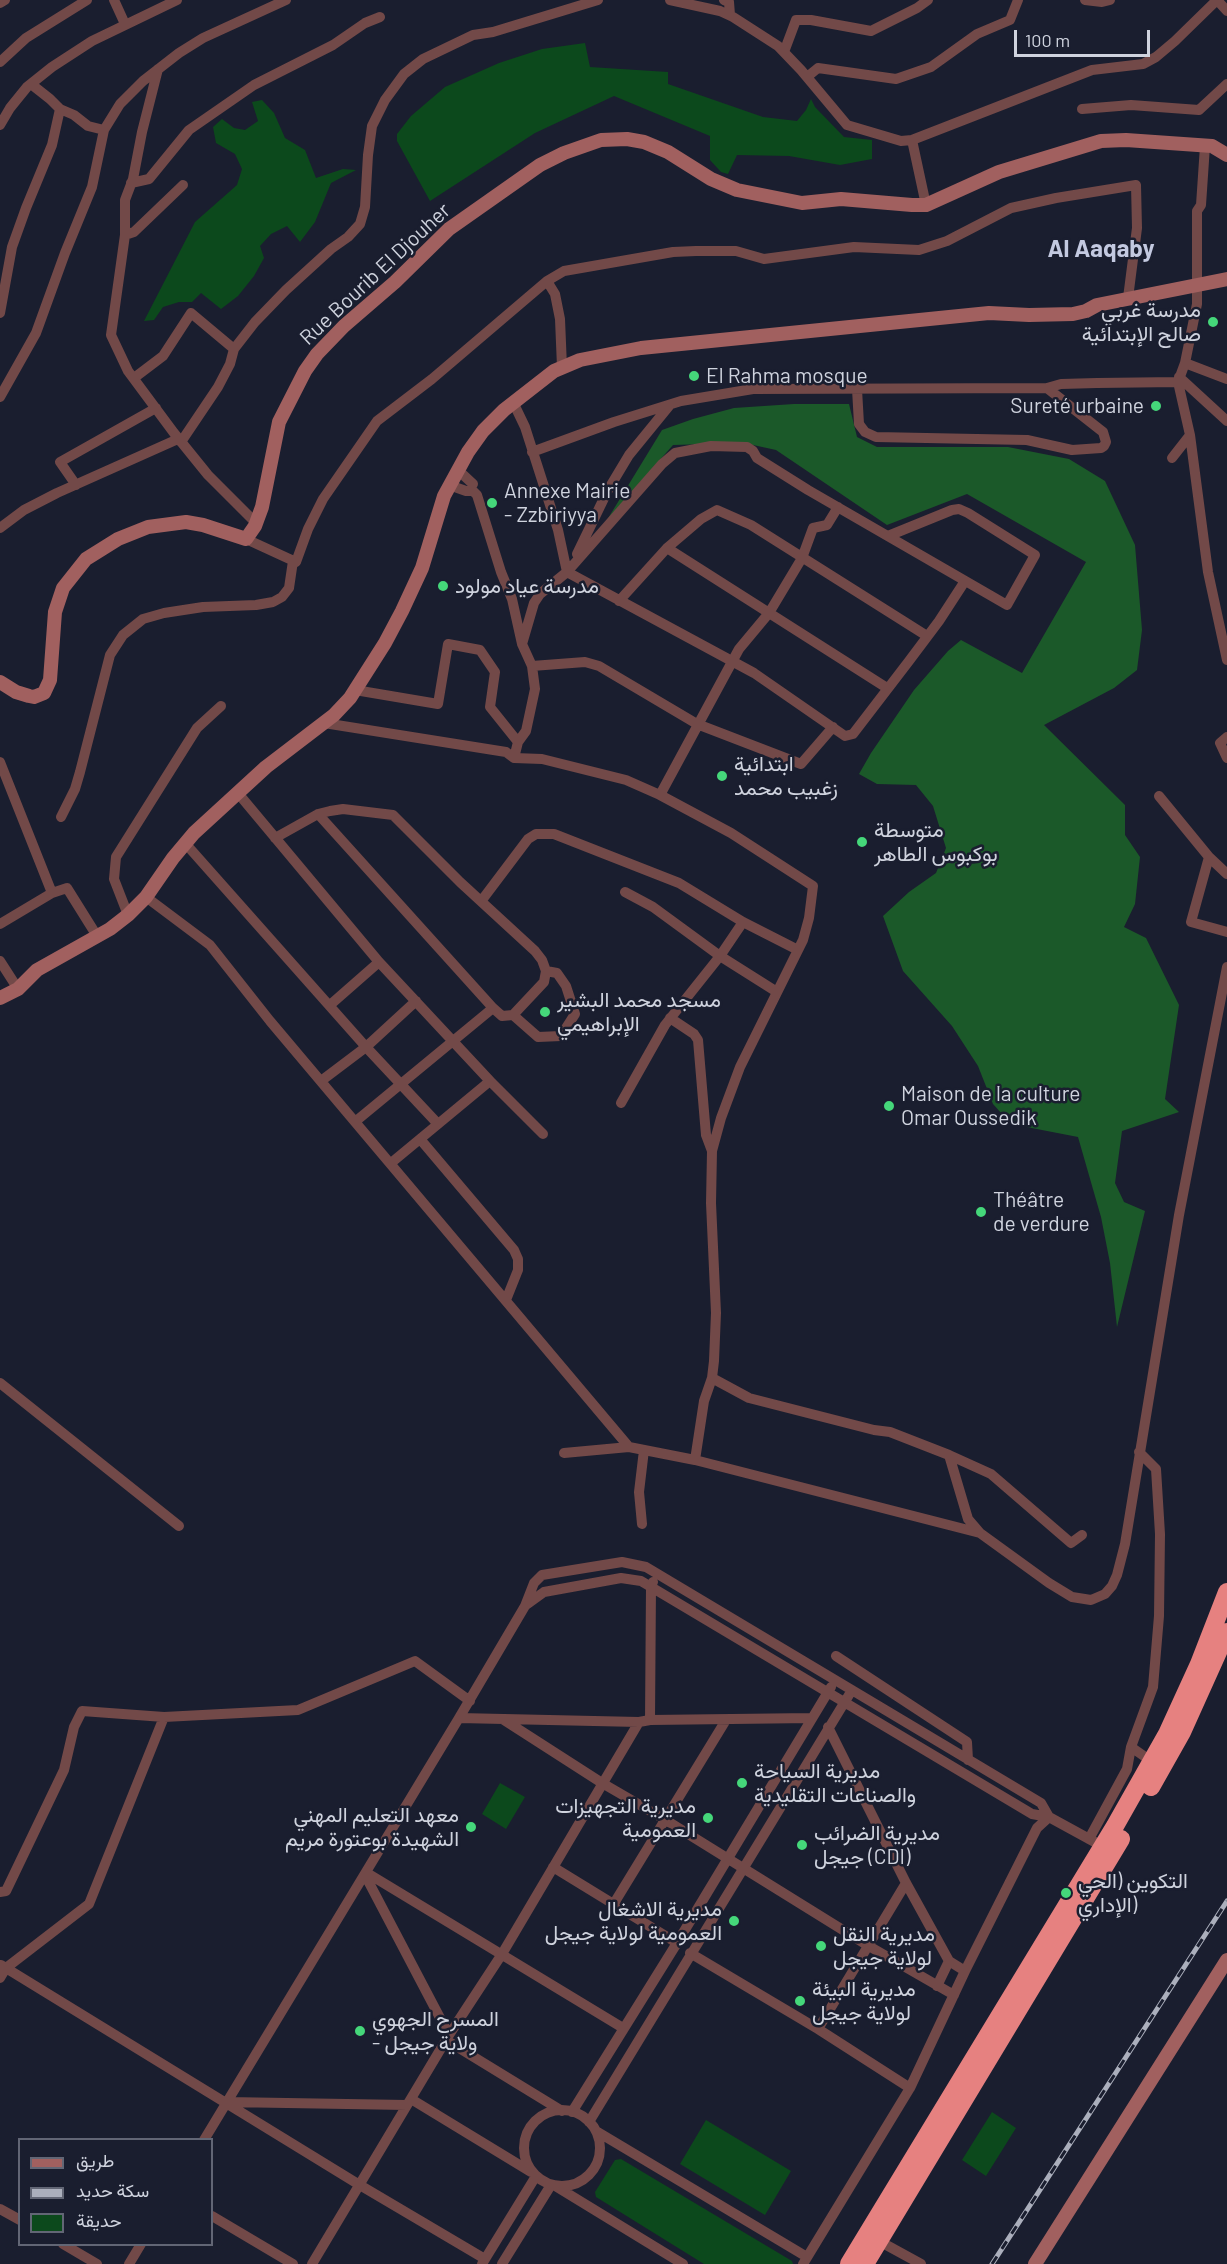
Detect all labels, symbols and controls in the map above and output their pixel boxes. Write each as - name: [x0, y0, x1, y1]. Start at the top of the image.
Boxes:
- scale bar: [1017, 18, 1154, 56]
- text: 100 m: [1025, 29, 1070, 51]
- street label: Rue Bourib El Djouher: [295, 198, 455, 350]
- district label: Al Aaqaby: [1048, 235, 1154, 263]
- place label: مدرسة غربي صالح الإبتدائية: [1082, 297, 1201, 347]
- marker: مدرسة غربي صالح الإبتدائية: [1206, 315, 1220, 329]
- place label: El Rahma mosque: [706, 363, 868, 389]
- marker: El Rahma mosque: [687, 369, 701, 383]
- place label: Sureté urbaine: [1010, 393, 1144, 419]
- marker: Sureté urbaine: [1149, 399, 1163, 413]
- place label: Annexe Mairie - Zzbiriyya: [504, 478, 630, 528]
- marker: Annexe Mairie - Zzbiriyya: [485, 496, 499, 510]
- place label: مدرسة عياد مولود: [455, 573, 599, 599]
- marker: مدرسة عياد مولود: [436, 579, 450, 593]
- place label: ابتدائية زغبيب محمد: [734, 751, 838, 801]
- marker: ابتدائية زغبيب محمد: [715, 769, 729, 783]
- place label: متوسطة بوكبوس الطاهر: [874, 817, 998, 867]
- marker: متوسطة بوكبوس الطاهر: [855, 835, 869, 849]
- place label: مسجد محمد البشير الإبراهيمي: [557, 987, 721, 1037]
- marker: مسجد محمد البشير الإبراهيمي: [538, 1005, 552, 1019]
- place label: Maison de la culture Omar Oussedik: [901, 1081, 1080, 1131]
- marker: Maison de la culture Omar Oussedik: [882, 1099, 896, 1113]
- place label: Théâtre de verdure: [993, 1187, 1090, 1237]
- marker: Théâtre de verdure: [974, 1205, 988, 1219]
- place label: مديرية السياحة والصناعات التقليدية: [754, 1758, 916, 1808]
- marker: مديرية السياحة والصناعات التقليدية: [735, 1776, 749, 1790]
- place label: مديرية التجهيزات العمومية: [555, 1793, 696, 1843]
- place label: معهد التعليم المهني الشهيدة بوعتورة مريم: [285, 1802, 459, 1852]
- marker: مديرية التجهيزات العمومية: [701, 1811, 715, 1825]
- marker: معهد التعليم المهني الشهيدة بوعتورة مريم: [464, 1820, 478, 1834]
- place label: مديرية الضرائب جيجل (CDI): [814, 1820, 940, 1870]
- marker: مديرية الضرائب جيجل (CDI): [795, 1838, 809, 1852]
- place label: التكوين (الحي الإداري): [1078, 1868, 1188, 1918]
- marker: التكوين (الحي الإداري): [1059, 1886, 1073, 1900]
- place label: مديرية الاشغال العمومية لولاية جيجل: [545, 1896, 722, 1946]
- marker: مديرية الاشغال العمومية لولاية جيجل: [727, 1914, 741, 1928]
- place label: مديرية النقل لولاية جيجل: [833, 1921, 935, 1971]
- marker: مديرية النقل لولاية جيجل: [814, 1939, 828, 1953]
- place label: مديرية البيئة لولاية جيجل: [812, 1976, 916, 2026]
- marker: مديرية البيئة لولاية جيجل: [793, 1994, 807, 2008]
- place label: المسرح الجهوي - ولاية جيجل: [372, 2006, 499, 2056]
- marker: المسرح الجهوي - ولاية جيجل: [353, 2024, 367, 2038]
- legend: [18, 2138, 213, 2246]
- text: طريق: [76, 2149, 114, 2171]
- text: سكة حديد: [76, 2179, 149, 2201]
- text: حديقة: [76, 2209, 122, 2231]

